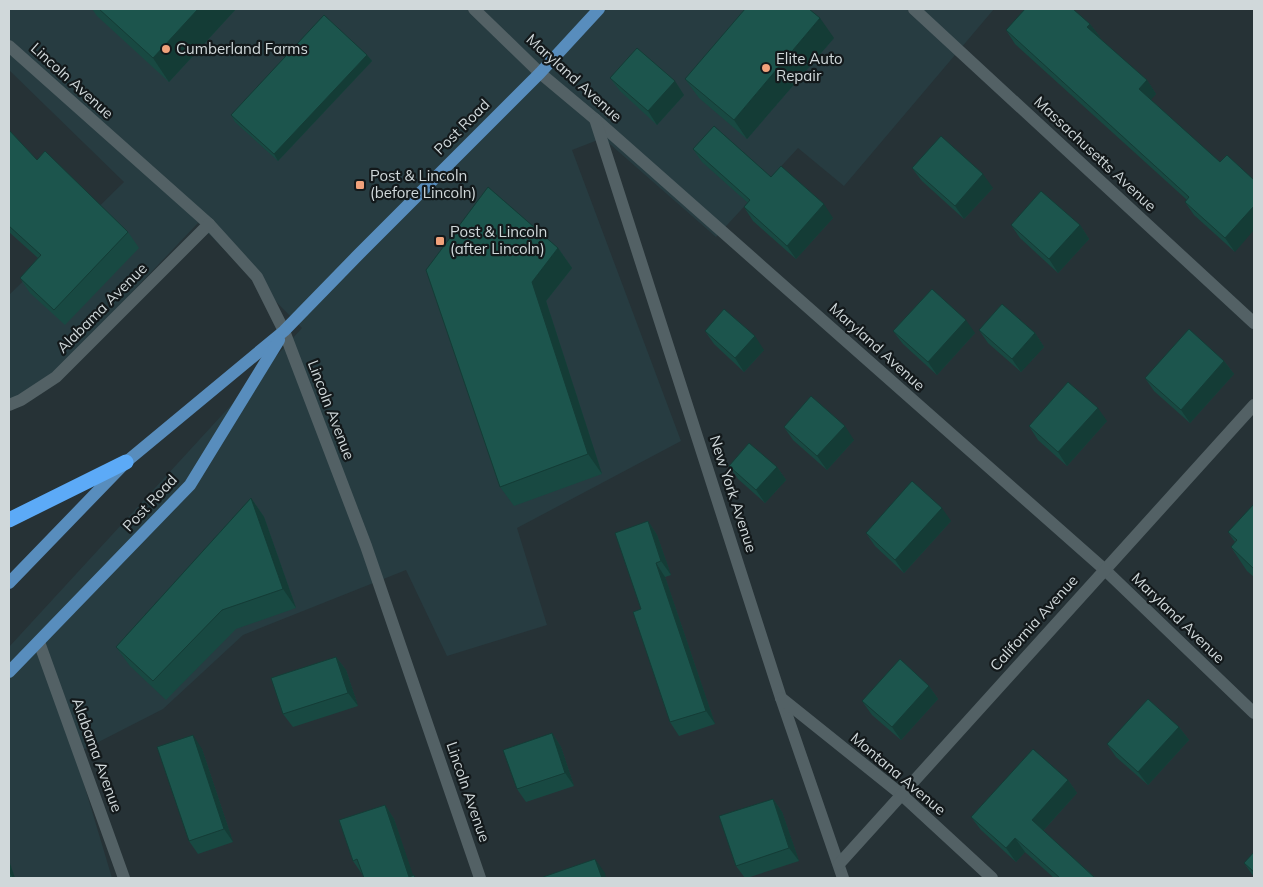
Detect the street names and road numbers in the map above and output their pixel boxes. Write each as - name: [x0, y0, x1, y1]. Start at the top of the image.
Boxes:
- street label: Maryland Avenue: [523, 30, 626, 126]
- street label: Lincoln Avenue: [27, 38, 118, 123]
- street label: Massachusetts Avenue: [1030, 92, 1160, 215]
- street label: Post Road: [430, 95, 494, 159]
- street label: Alabama Avenue: [53, 259, 151, 357]
- street label: Maryland Avenue: [826, 299, 929, 395]
- street label: Lincoln Avenue: [304, 357, 359, 462]
- street label: New York Avenue: [706, 433, 761, 555]
- street label: Post Road: [118, 470, 181, 535]
- street label: Maryland Avenue: [1128, 568, 1229, 667]
- street label: California Avenue: [986, 571, 1082, 675]
- street label: Alabama Avenue: [68, 695, 127, 814]
- street label: Montana Avenue: [847, 728, 950, 819]
- street label: Lincoln Avenue: [442, 739, 495, 845]

